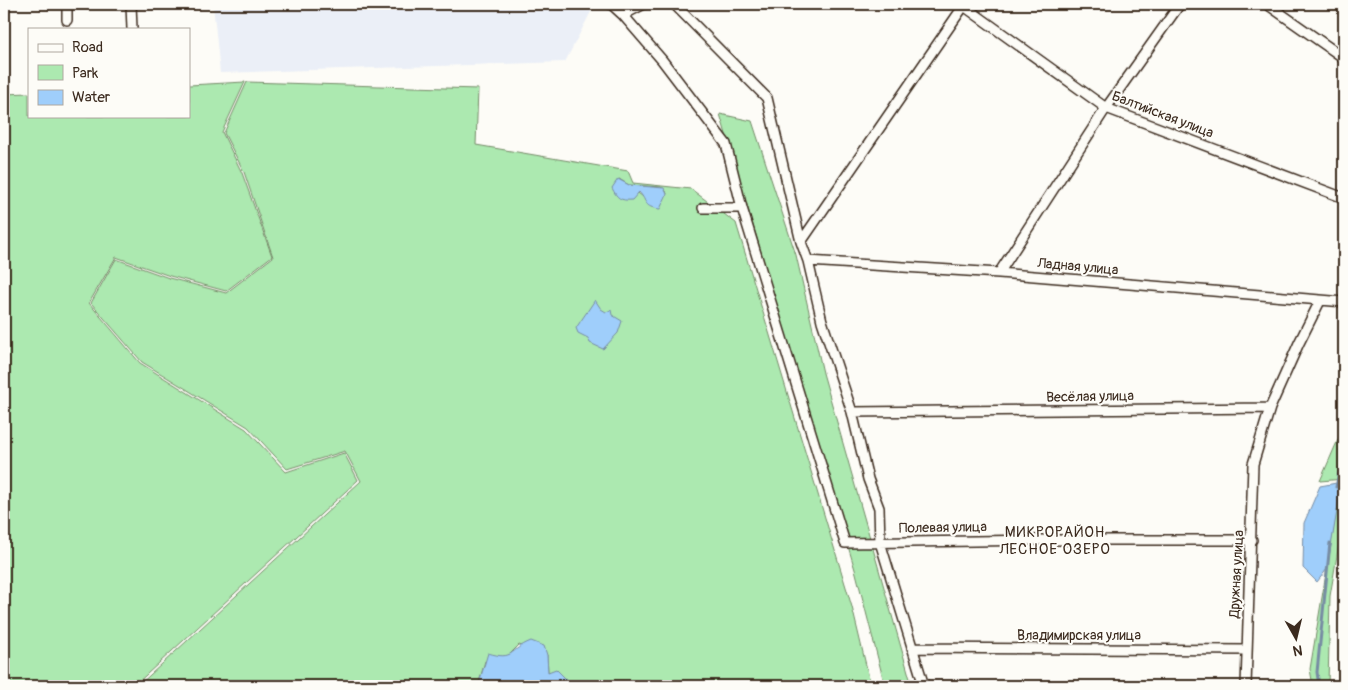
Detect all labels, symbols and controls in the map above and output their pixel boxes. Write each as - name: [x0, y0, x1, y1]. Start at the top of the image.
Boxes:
- legend: [28, 28, 190, 118]
- text: Road: [72, 38, 103, 57]
- text: Park: [72, 64, 99, 83]
- street label: Балтийская улица: [1110, 87, 1216, 142]
- text: Water: [72, 88, 111, 107]
- street label: Ладная улица: [1036, 254, 1119, 279]
- street label: Весёлая улица: [1046, 387, 1134, 406]
- street label: Полевая улица: [899, 518, 987, 537]
- district label: МИКРОРАЙОН ЛЕСНОЕ ОЗЕРО: [998, 523, 1111, 559]
- street label: Дружная улица: [1226, 530, 1247, 619]
- north arrow: [1270, 612, 1320, 662]
- street label: Владимирская улица: [1017, 627, 1141, 644]
- text: N: [1292, 641, 1304, 659]

